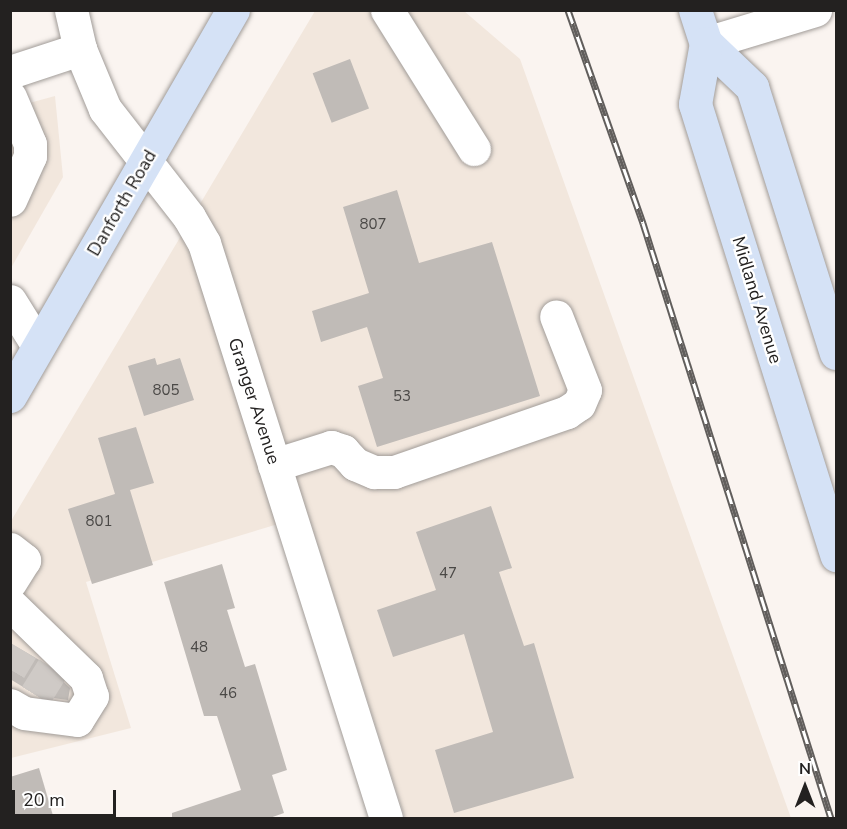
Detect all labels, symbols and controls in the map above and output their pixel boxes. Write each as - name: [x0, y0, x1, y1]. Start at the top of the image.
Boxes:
- street label: Danforth Road: [83, 146, 161, 260]
- house number: 807: [360, 216, 386, 234]
- street label: Midland Avenue: [727, 234, 787, 366]
- street label: Granger Avenue: [223, 335, 285, 467]
- house number: 805: [153, 382, 179, 400]
- house number: 53: [393, 388, 411, 406]
- house number: 801: [86, 513, 112, 531]
- house number: 47: [439, 565, 457, 583]
- house number: 48: [190, 639, 208, 657]
- house number: 46: [219, 685, 237, 703]
- north arrow: [775, 757, 835, 817]
- text: N: [799, 758, 811, 780]
- scale bar: [15, 778, 118, 816]
- text: 20 m: [23, 788, 65, 812]

